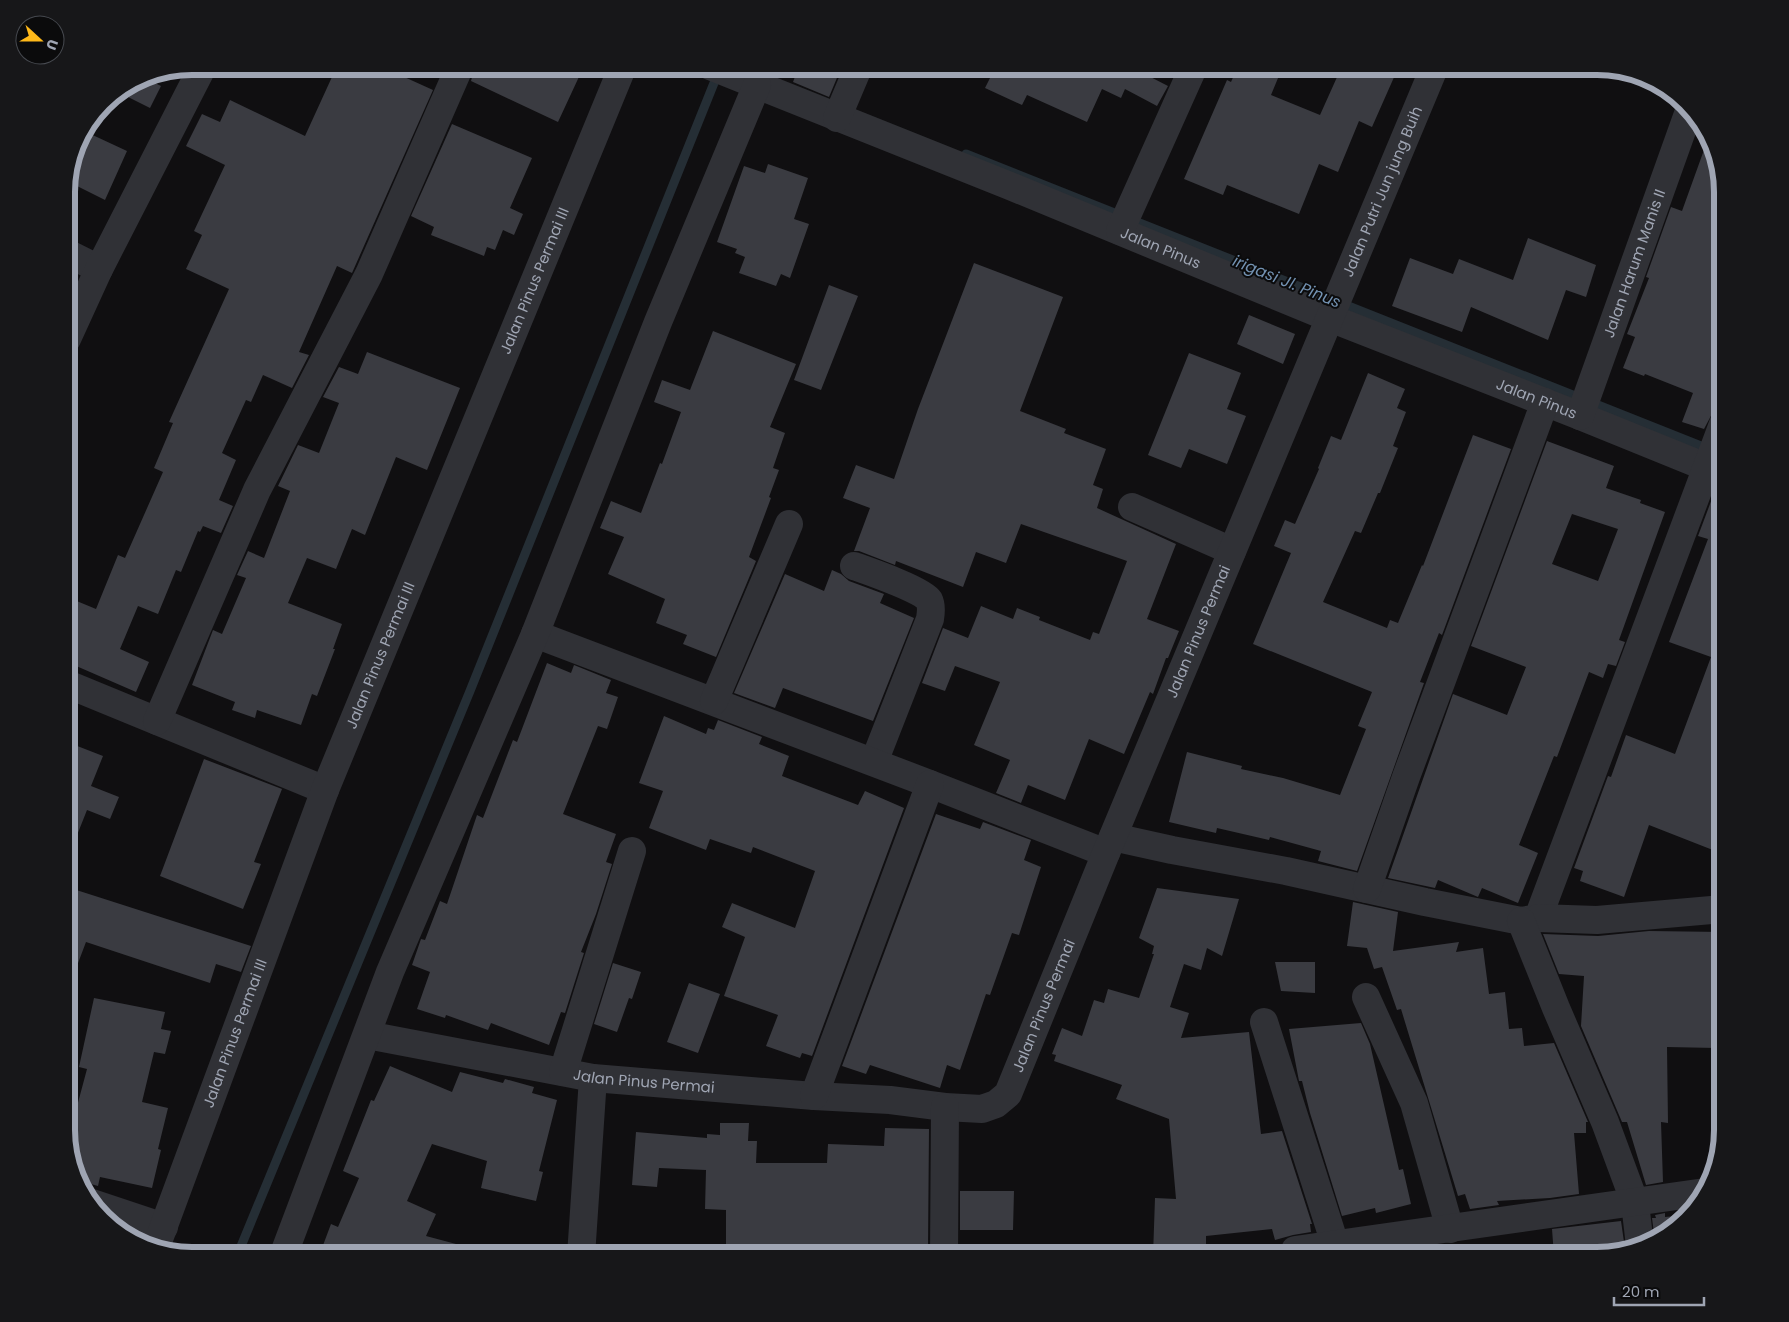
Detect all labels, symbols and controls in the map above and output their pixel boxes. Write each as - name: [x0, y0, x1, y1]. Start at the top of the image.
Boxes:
- north arrow: [15, 15, 65, 65]
- text: U: [41, 36, 63, 53]
- street label: Jalan Putri Jun jung Buih: [1337, 103, 1427, 280]
- street label: Jalan Harum Manis II: [1598, 186, 1670, 340]
- street label: Jalan Pinus Permai III: [495, 204, 574, 357]
- street label: Jalan Pinus: [1117, 222, 1204, 274]
- water label: irigasi Jl. Pinus: [1229, 249, 1344, 314]
- street label: Jalan Pinus: [1493, 373, 1580, 424]
- street label: Jalan Pinus Permai: [1161, 562, 1235, 701]
- street label: Jalan Pinus Permai III: [340, 579, 420, 732]
- street label: Jalan Pinus Permai: [1007, 936, 1080, 1075]
- street label: Jalan Pinus Permai III: [198, 956, 272, 1110]
- street label: Jalan Pinus Permai: [571, 1063, 715, 1098]
- scale bar: [1614, 1274, 1704, 1306]
- text: 20 m: [1622, 1281, 1660, 1302]

